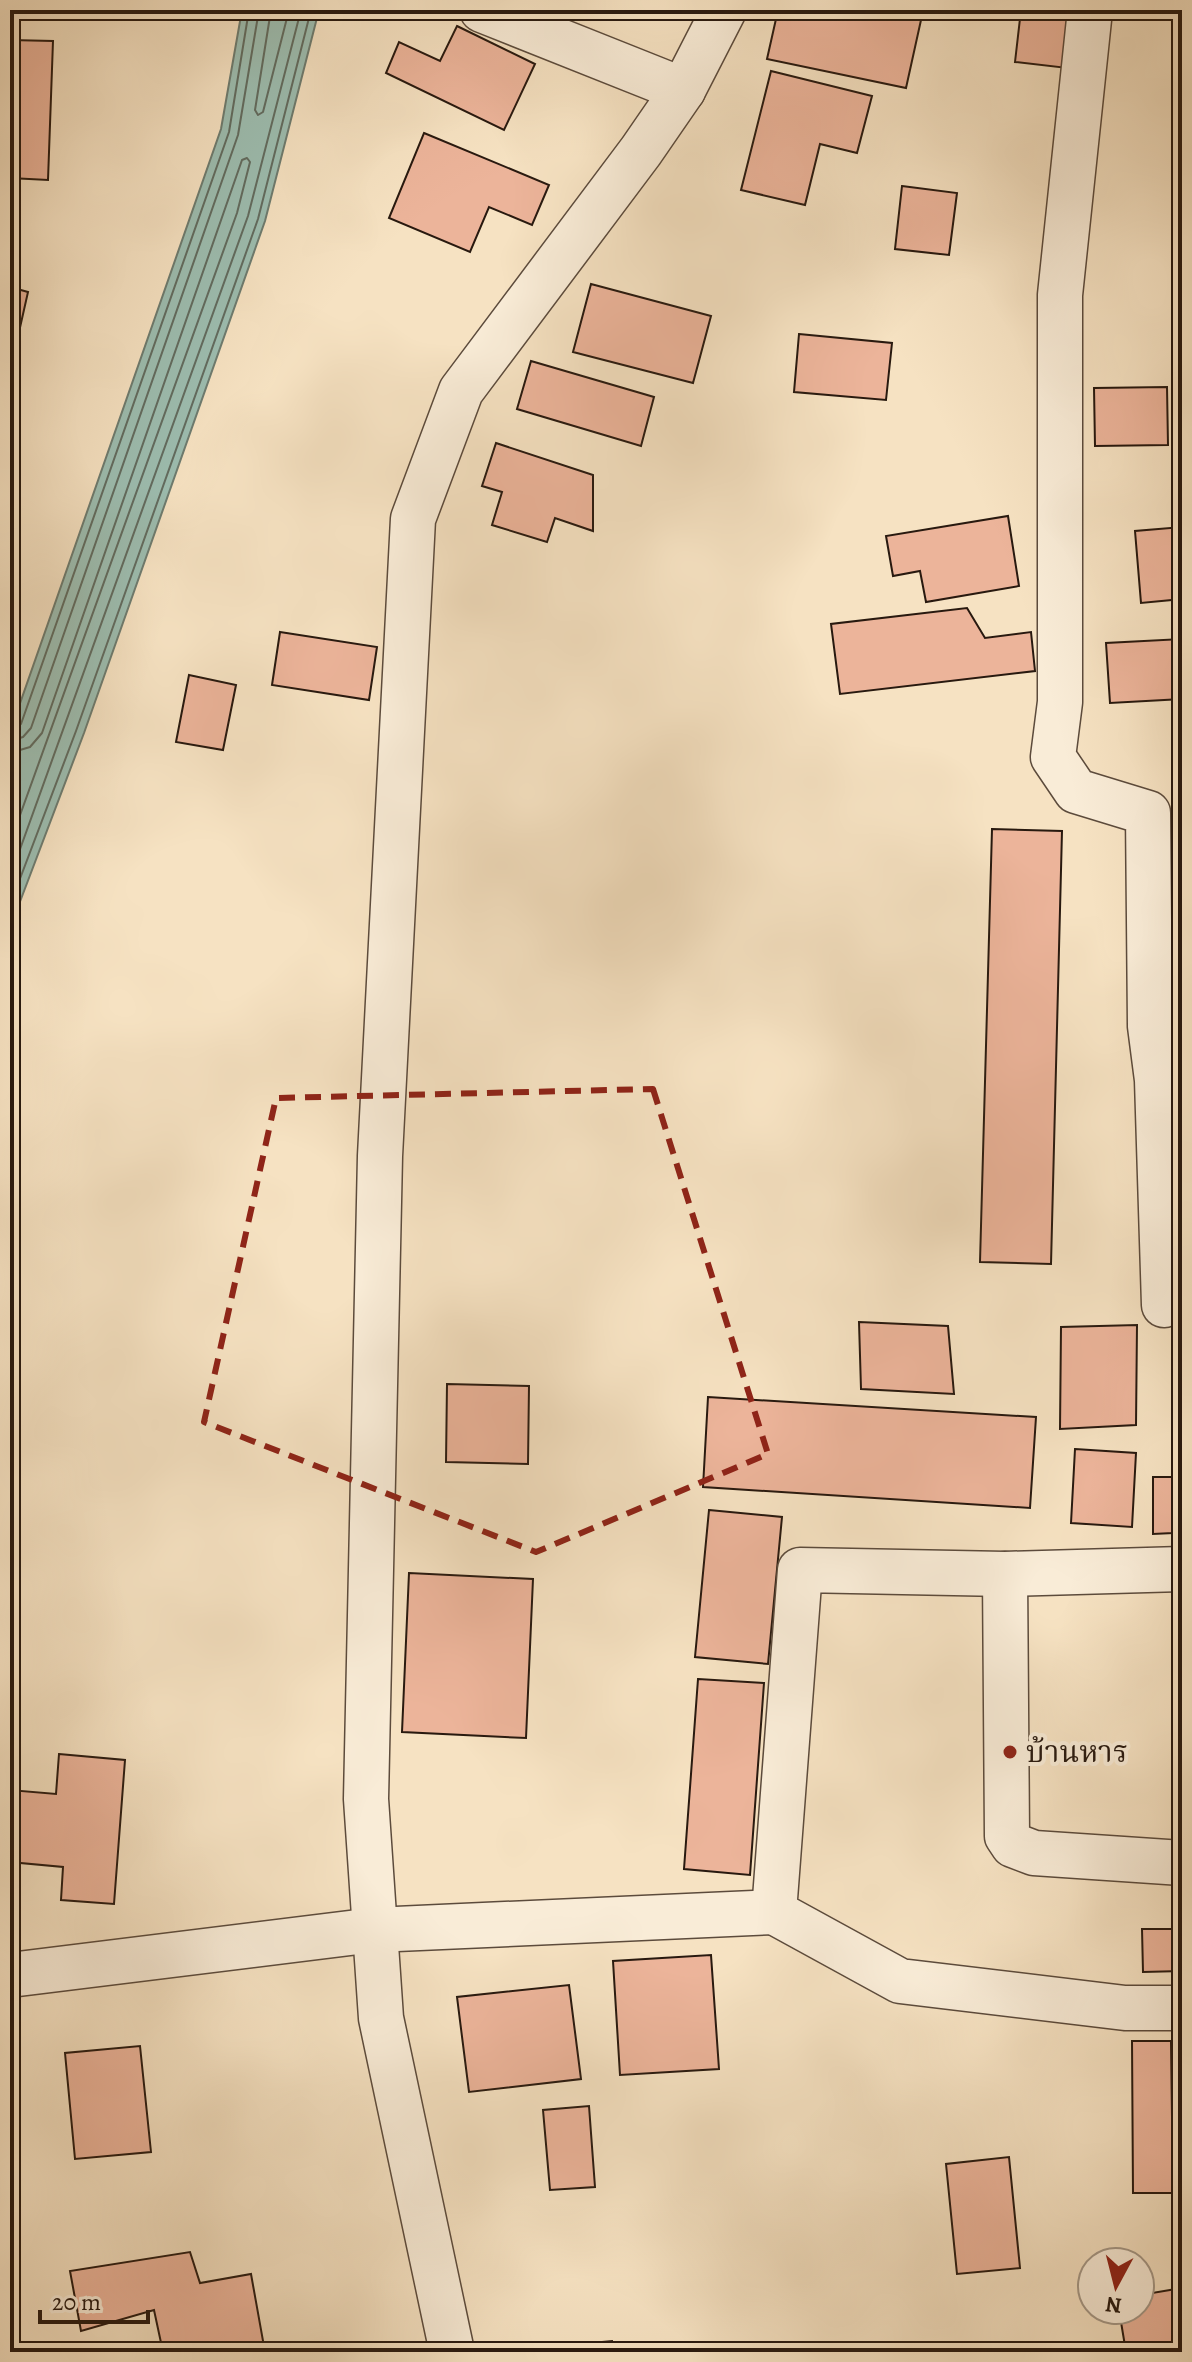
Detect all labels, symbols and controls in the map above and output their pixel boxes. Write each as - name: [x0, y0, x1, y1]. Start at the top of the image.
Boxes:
- place label: บ้านหาร: [1026, 1732, 1128, 1772]
- marker: บ้านหาร: [1001, 1743, 1019, 1761]
- north arrow: [1076, 2246, 1156, 2326]
- scale bar: [40, 2274, 148, 2324]
- text: 20 m: [52, 2286, 101, 2318]
- text: N: [1104, 2289, 1123, 2321]

